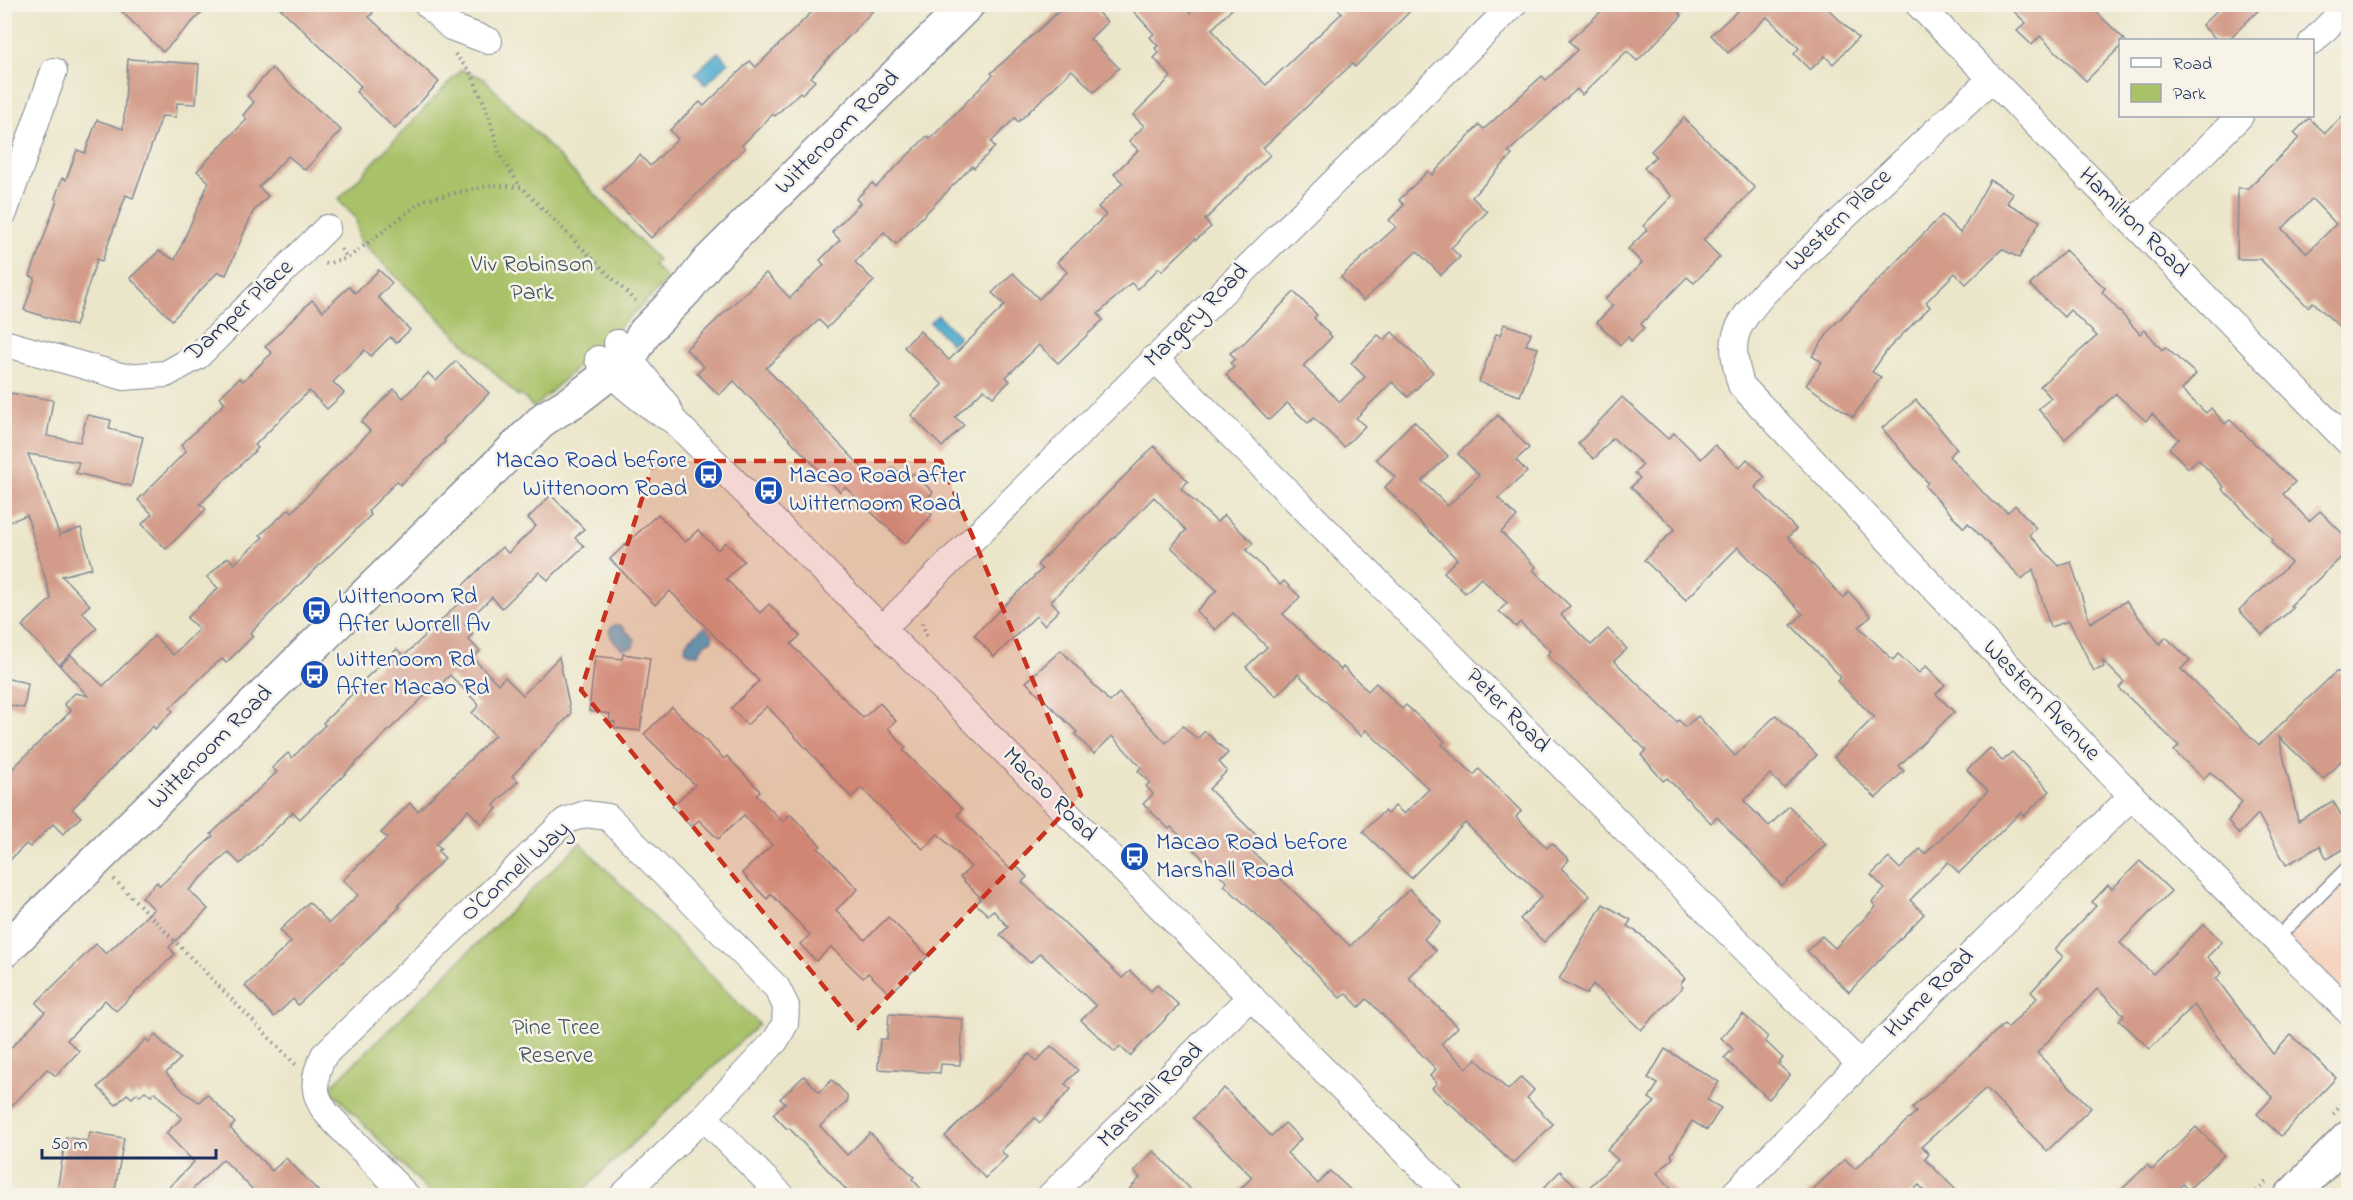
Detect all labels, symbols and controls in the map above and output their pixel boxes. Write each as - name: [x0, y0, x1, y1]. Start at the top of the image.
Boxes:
- legend: [2119, 39, 2314, 117]
- text: Road: [2173, 52, 2212, 78]
- street label: Wittenoom Road: [767, 62, 909, 204]
- text: Park: [2173, 82, 2206, 108]
- street label: Hamilton Road: [2070, 160, 2197, 287]
- street label: Western Place: [1778, 161, 1900, 281]
- park label: Viv Robinson Park: [470, 248, 593, 311]
- street label: Damper Place: [177, 251, 302, 371]
- street label: Margery Road: [1137, 255, 1258, 377]
- place label: Macao Road before Wittenoom Road: [495, 444, 688, 507]
- bus stop icon: Macao Road before Wittenoom Road: [692, 459, 724, 491]
- place label: Macao Road after Witternoom Road: [789, 459, 967, 522]
- bus stop icon: Macao Road after Witternoom Road: [752, 474, 784, 506]
- place label: Wittenoom Rd After Worrell Av: [338, 580, 491, 643]
- bus stop icon: Wittenoom Rd After Worrell Av: [301, 595, 333, 627]
- street label: Western Avenue: [1974, 632, 2108, 770]
- place label: Wittenoom Rd After Macao Rd: [336, 643, 490, 706]
- bus stop icon: Wittenoom Rd After Macao Rd: [299, 658, 331, 690]
- street label: Peter Road: [1457, 661, 1558, 762]
- street label: Wittenoom Road: [140, 677, 282, 819]
- street label: Macao Road: [994, 740, 1105, 851]
- street label: O'Connell Way: [453, 813, 579, 932]
- place label: Macao Road before Marshall Road: [1156, 826, 1348, 889]
- bus stop icon: Macao Road before Marshall Road: [1119, 841, 1151, 873]
- street label: Hume Road: [1877, 941, 1983, 1047]
- park label: Pine Tree Reserve: [512, 1011, 600, 1074]
- street label: Marshall Road: [1090, 1035, 1212, 1157]
- scale bar: [42, 1122, 216, 1160]
- text: 50 m: [51, 1132, 88, 1158]

